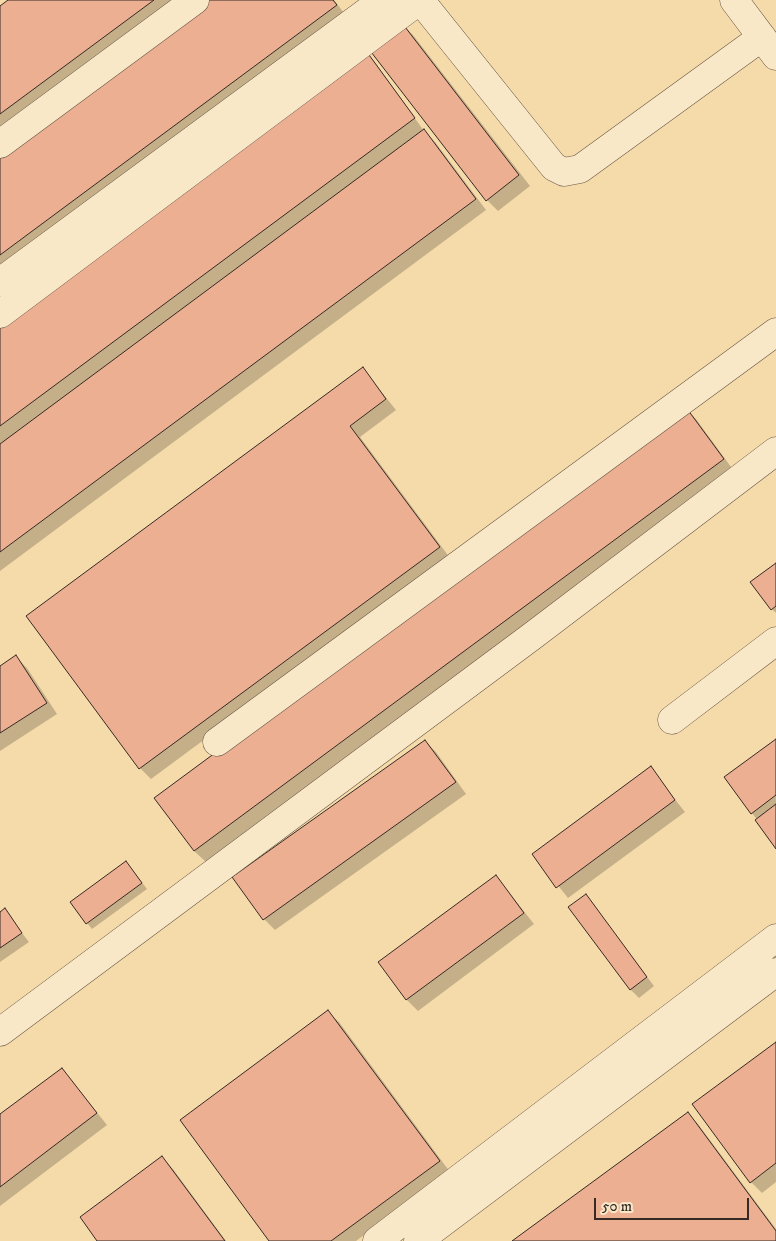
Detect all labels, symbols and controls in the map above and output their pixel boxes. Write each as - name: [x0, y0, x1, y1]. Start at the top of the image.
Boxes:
- scale bar: [596, 1188, 751, 1220]
- text: 50 m: [602, 1197, 632, 1216]

